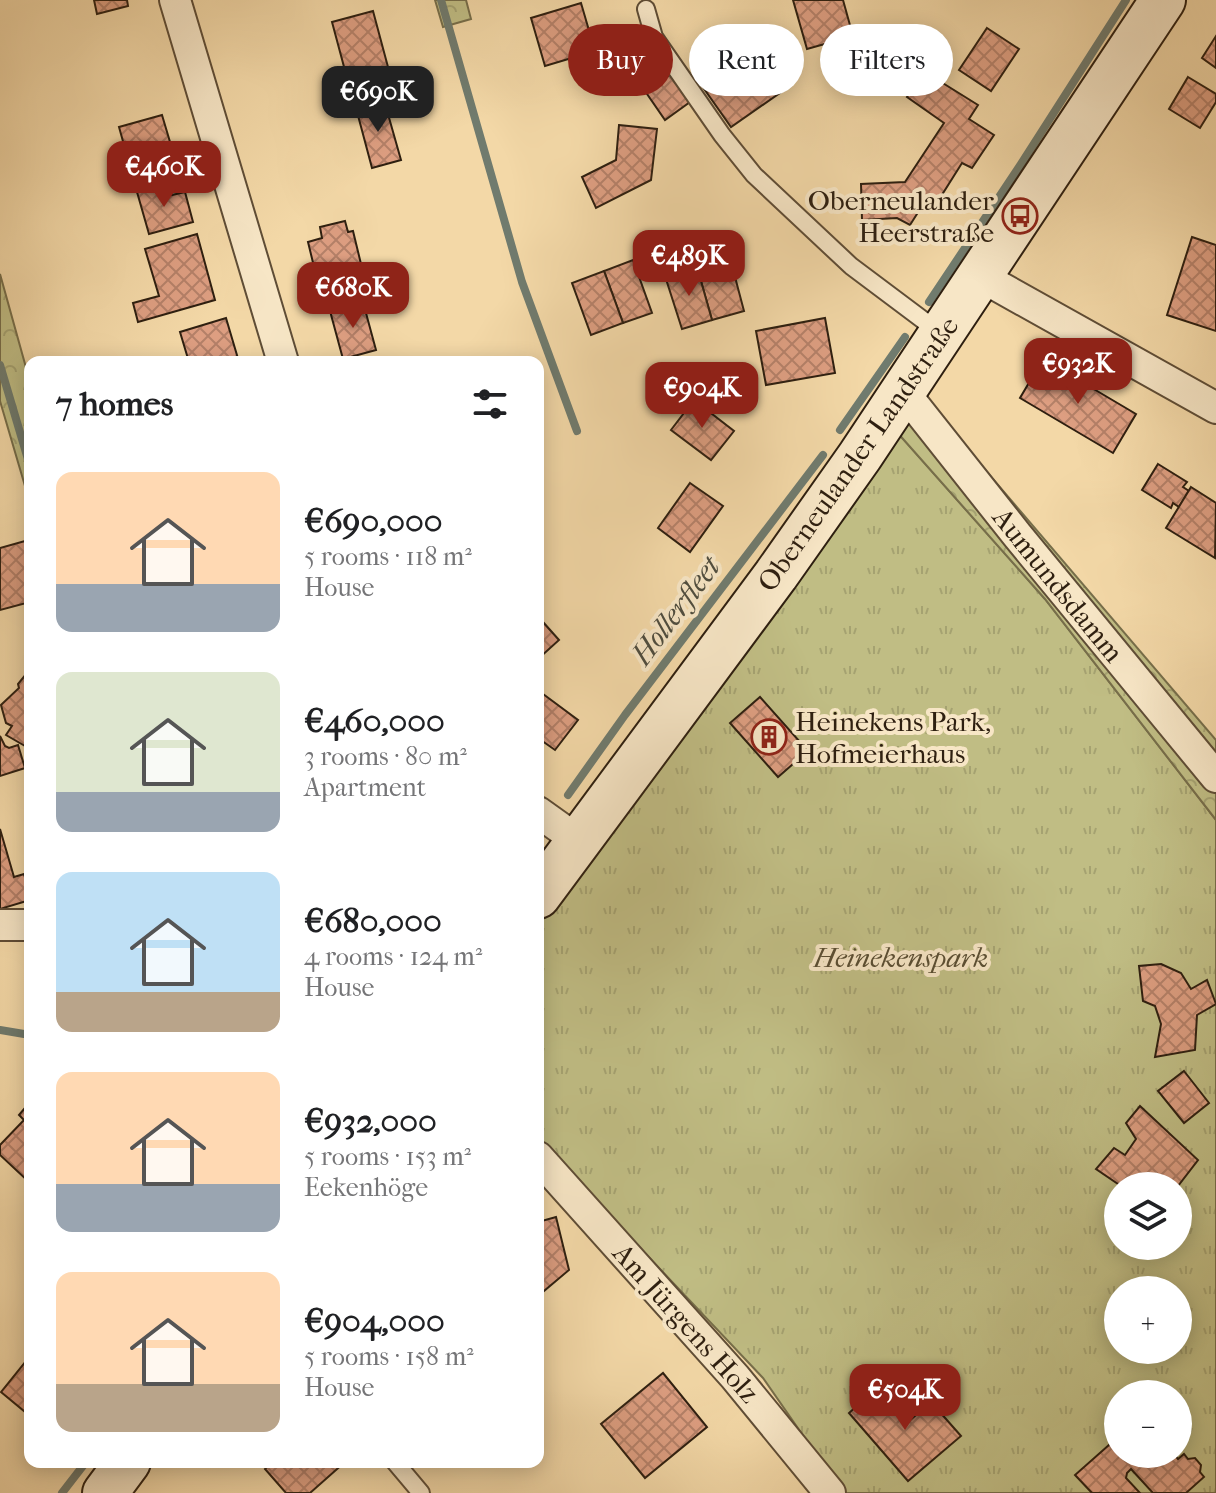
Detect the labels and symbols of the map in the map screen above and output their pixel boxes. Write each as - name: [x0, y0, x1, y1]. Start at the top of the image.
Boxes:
- pin: €690K: [322, 66, 434, 134]
- pin: €460K: [108, 141, 220, 209]
- place label: Oberneulander Heerstraße: [808, 184, 994, 249]
- bus stop icon: Oberneulander Heerstraße: [1001, 197, 1039, 235]
- pin: €489K: [633, 230, 745, 298]
- pin: €680K: [297, 262, 409, 330]
- street label: Oberneulander Landstraße: [750, 310, 966, 598]
- pin: €932K: [1022, 338, 1134, 406]
- pin: €904K: [646, 362, 758, 430]
- street label: Aumundsdamm: [985, 500, 1131, 669]
- water label: Hollerfleet: [623, 549, 729, 673]
- place label: Heinekens Park, Hofmeierhaus: [795, 705, 991, 770]
- building icon: Heinekens Park, Hofmeierhaus: [750, 718, 788, 756]
- park label: Heinekenspark: [813, 941, 988, 974]
- street label: Am Jürgens Holz: [605, 1236, 766, 1409]
- pin: €504K: [849, 1364, 961, 1432]

